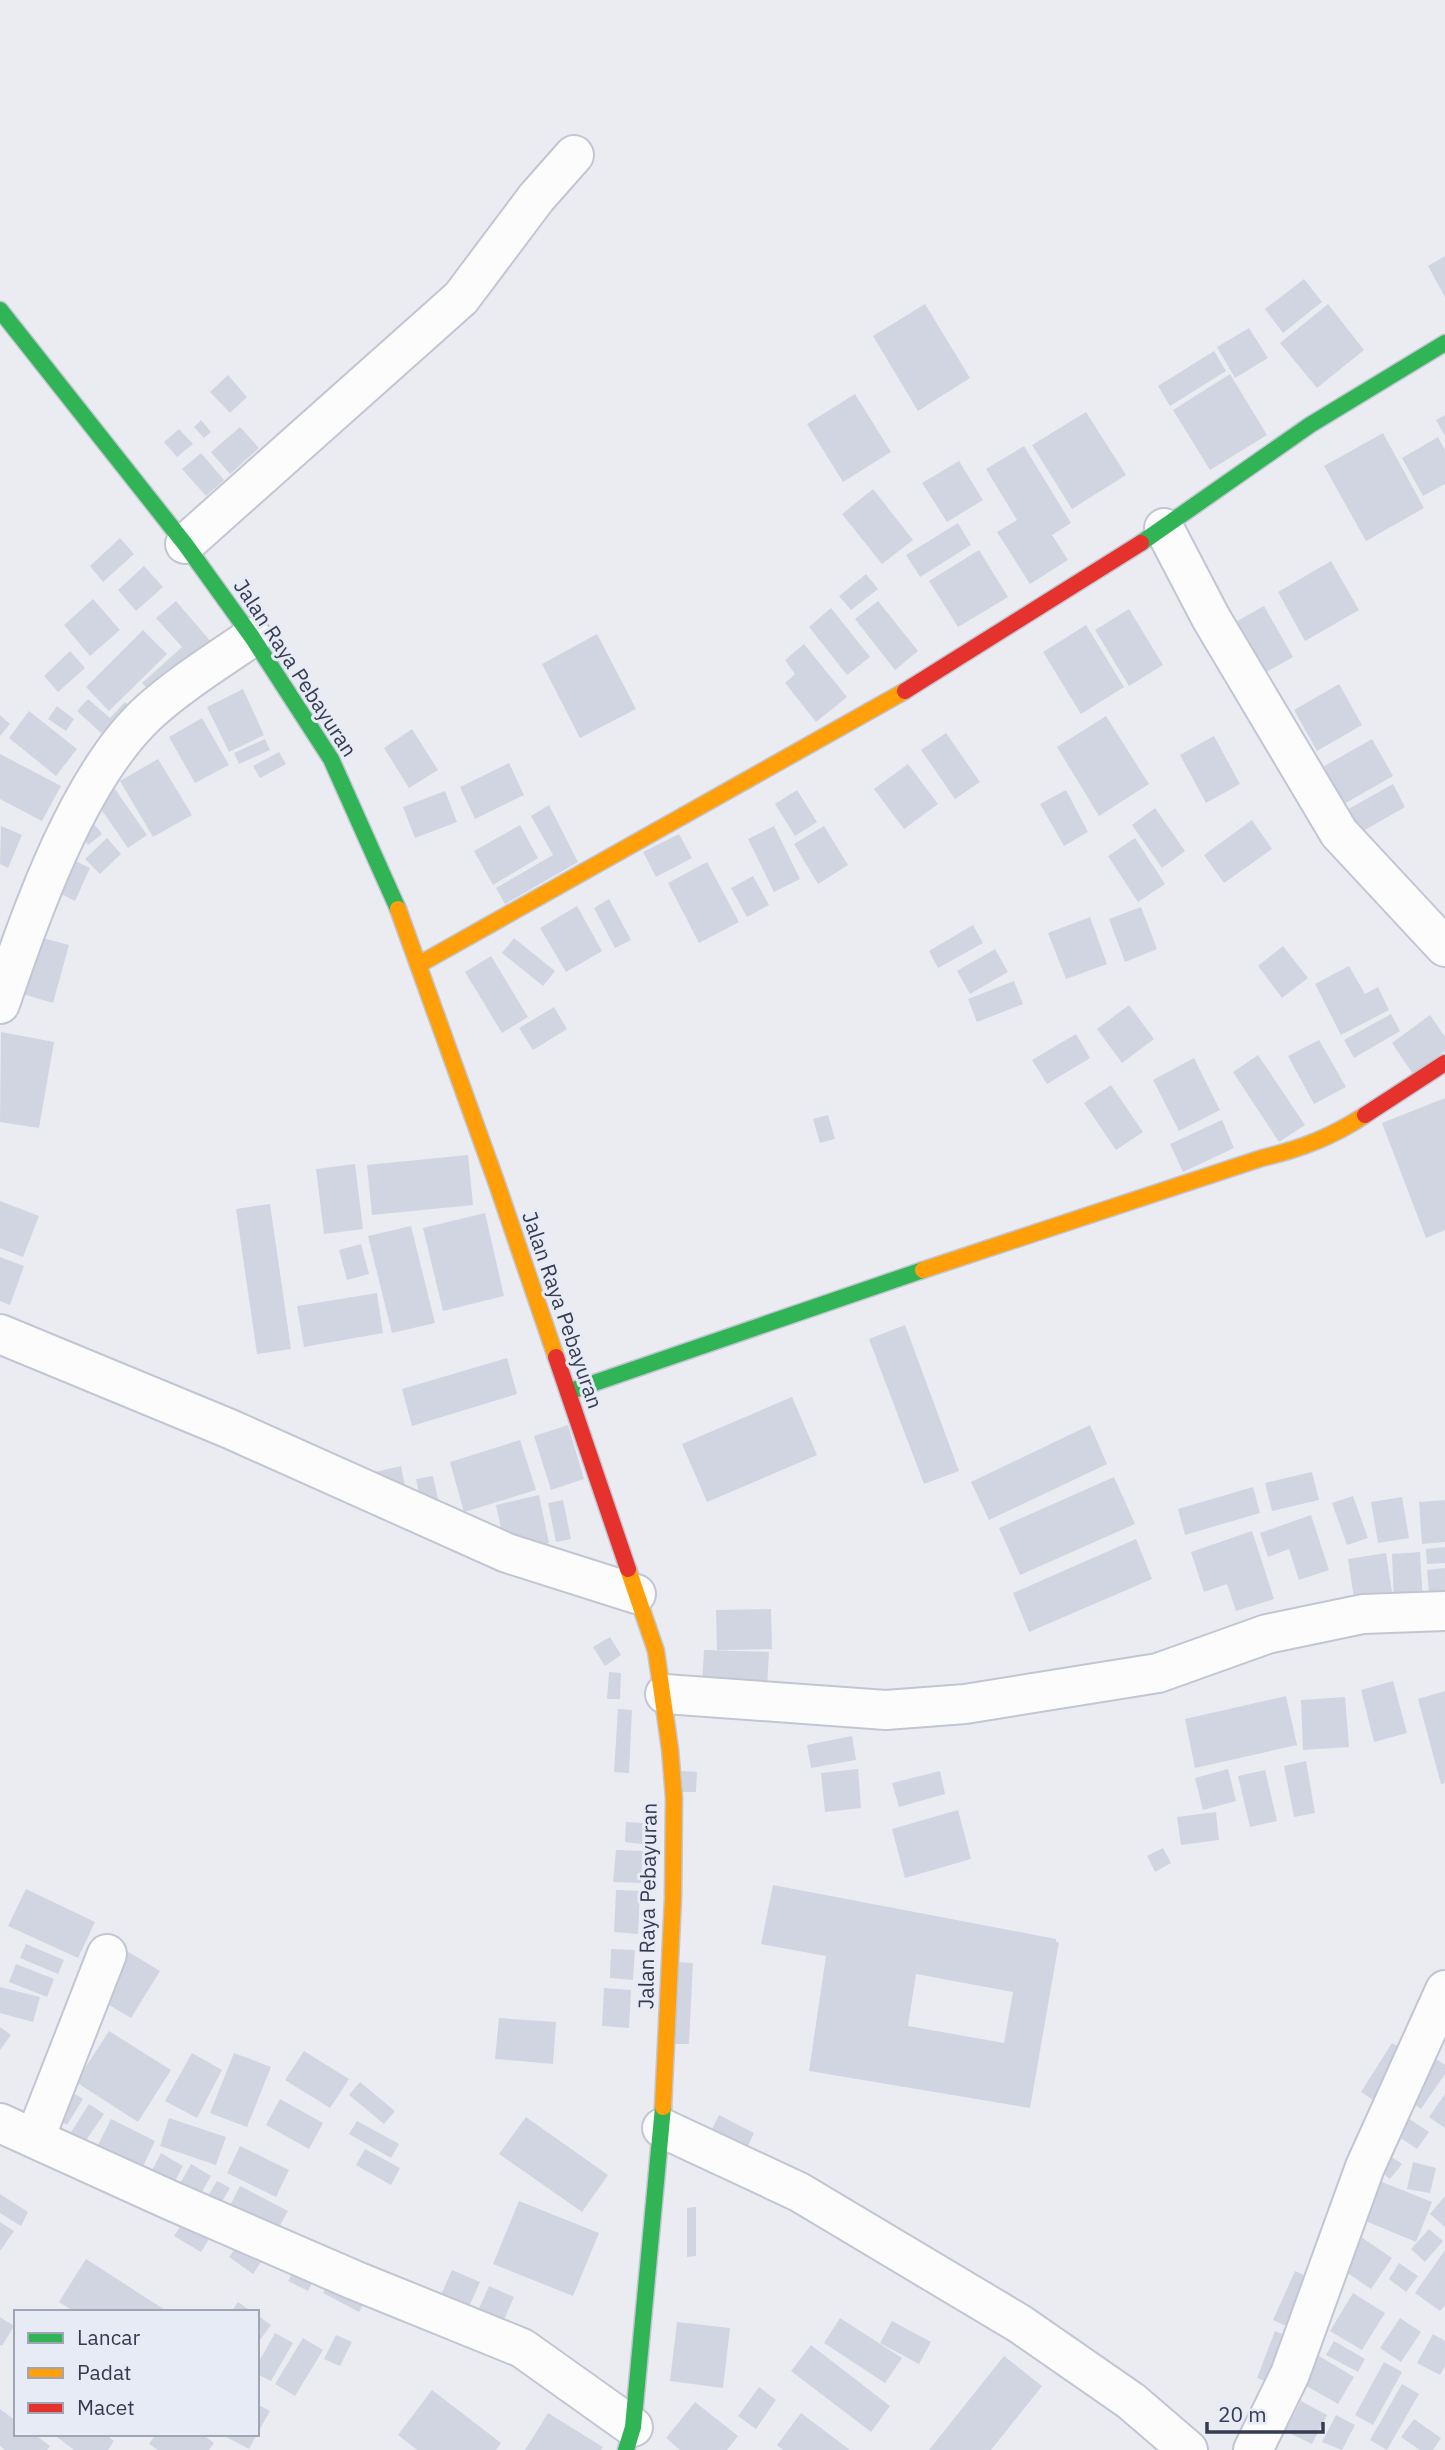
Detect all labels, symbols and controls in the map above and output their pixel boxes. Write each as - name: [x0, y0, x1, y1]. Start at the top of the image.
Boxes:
- street label: Jalan Raya Pebayuran: [228, 573, 364, 762]
- street label: Jalan Raya Pebayuran: [516, 1207, 610, 1412]
- street label: Jalan Raya Pebayuran: [631, 1802, 663, 2010]
- legend: [14, 2310, 259, 2436]
- text: Lancar: [77, 2323, 140, 2351]
- text: Padat: [77, 2358, 132, 2386]
- scale bar: [1207, 2390, 1322, 2434]
- text: Macet: [77, 2393, 135, 2421]
- text: 20 m: [1218, 2400, 1267, 2428]

